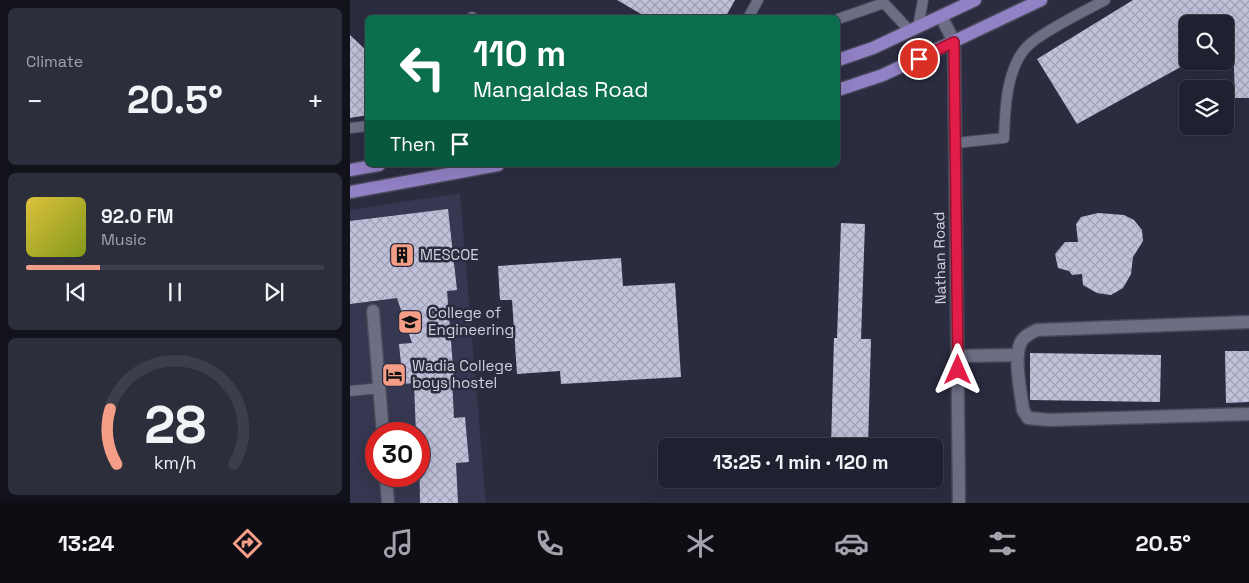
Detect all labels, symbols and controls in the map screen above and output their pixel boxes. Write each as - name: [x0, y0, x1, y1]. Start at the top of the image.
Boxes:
- map controls: [1179, 15, 1234, 135]
- button: search: [1179, 15, 1234, 70]
- text: 110 m: [473, 32, 566, 76]
- icon: left: [390, 35, 455, 100]
- pin: [898, 38, 940, 80]
- icon: arrive: [905, 45, 933, 73]
- text: Climate: [26, 51, 83, 72]
- text: Mangaldas Road: [473, 75, 648, 103]
- text: 20.5°: [127, 76, 223, 124]
- button: layers: [1179, 80, 1234, 135]
- text: −: [26, 83, 43, 119]
- text: +: [307, 83, 324, 119]
- icon: arrive: [446, 130, 474, 158]
- text: Then: [390, 132, 436, 157]
- text: 92.0 FM: [101, 204, 174, 229]
- street label: Nathan Road: [929, 211, 950, 305]
- text: Music: [101, 229, 147, 250]
- building icon: MESCOE: [389, 242, 415, 268]
- place label: MESCOE: [420, 245, 479, 264]
- icon: previous: [62, 278, 90, 306]
- icon: pause: [161, 278, 189, 306]
- icon: next: [260, 278, 288, 306]
- place label: College of Engineering: [428, 303, 514, 339]
- school or university icon: College of Engineering: [397, 309, 423, 335]
- position arrow: [931, 343, 983, 395]
- place label: Wadia College boys hostel: [412, 356, 513, 392]
- hotel icon: Wadia College boys hostel: [381, 362, 407, 388]
- text: 28: [144, 392, 206, 458]
- speed limit sign: 30: [365, 422, 430, 487]
- text: 13:25 · 1 min · 120 m: [713, 450, 888, 475]
- text: km/h: [154, 451, 196, 474]
- icon: directions: [230, 526, 265, 561]
- icon: music: [381, 526, 416, 561]
- icon: phone: [532, 526, 567, 561]
- icon: climate: [683, 526, 718, 561]
- icon: car: [834, 526, 869, 561]
- icon: filters: [985, 526, 1020, 561]
- text: 13:24: [58, 529, 115, 557]
- text: 20.5°: [1136, 529, 1191, 557]

